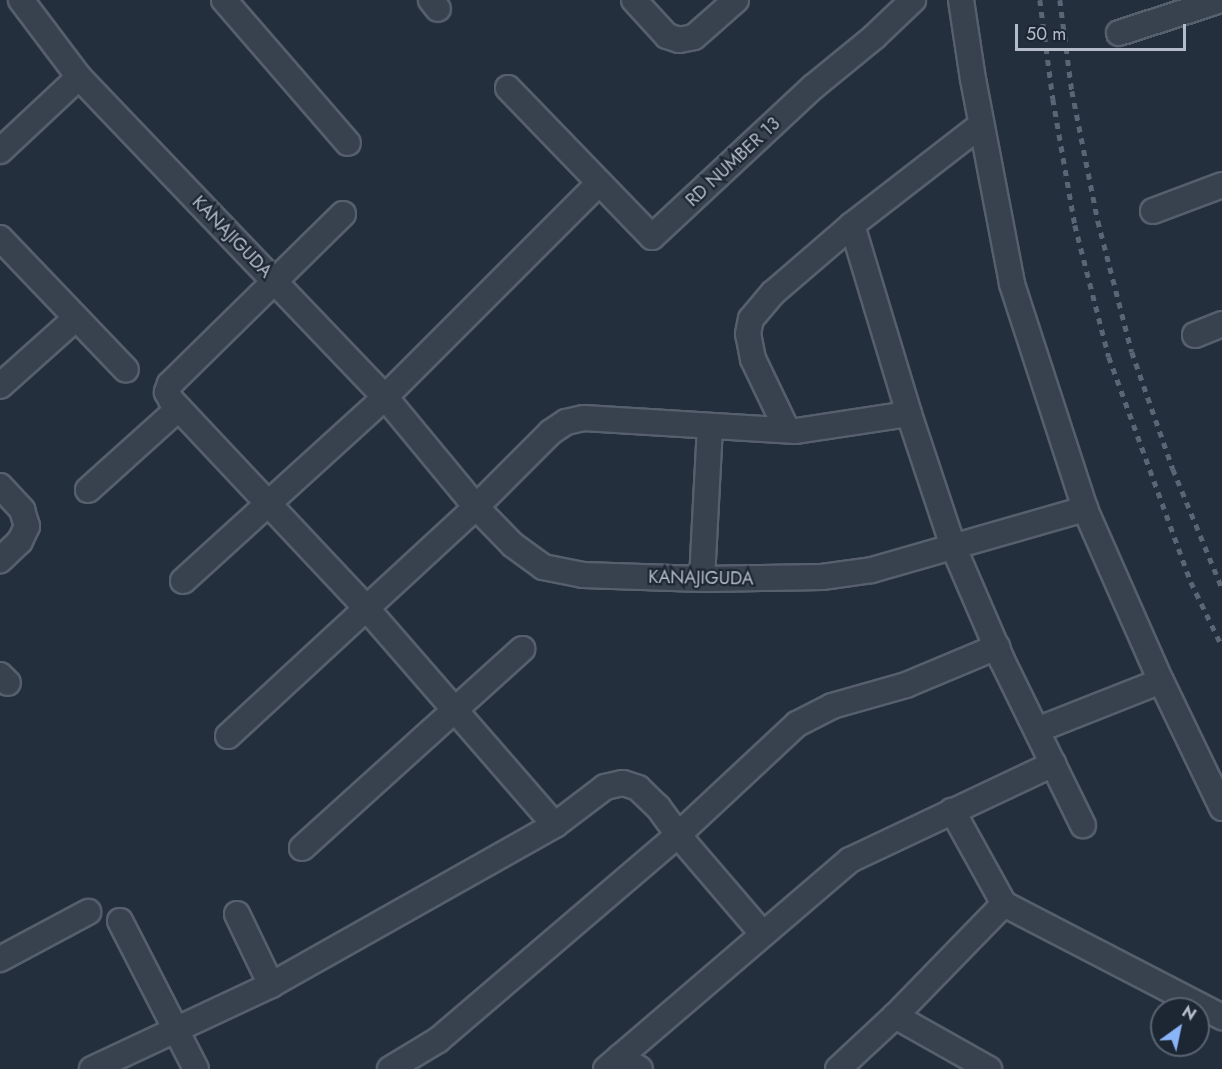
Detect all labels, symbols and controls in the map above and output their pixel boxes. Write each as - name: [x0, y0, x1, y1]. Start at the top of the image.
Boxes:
- scale bar: [1018, 12, 1189, 50]
- text: 50 m: [1026, 21, 1066, 47]
- street label: RD NUMBER 13: [681, 113, 785, 211]
- street label: KANAJIGUDA: [188, 192, 276, 282]
- street label: KANAJIGUDA: [648, 566, 754, 590]
- north arrow: [1150, 997, 1210, 1057]
- text: N: [1177, 1000, 1201, 1026]

